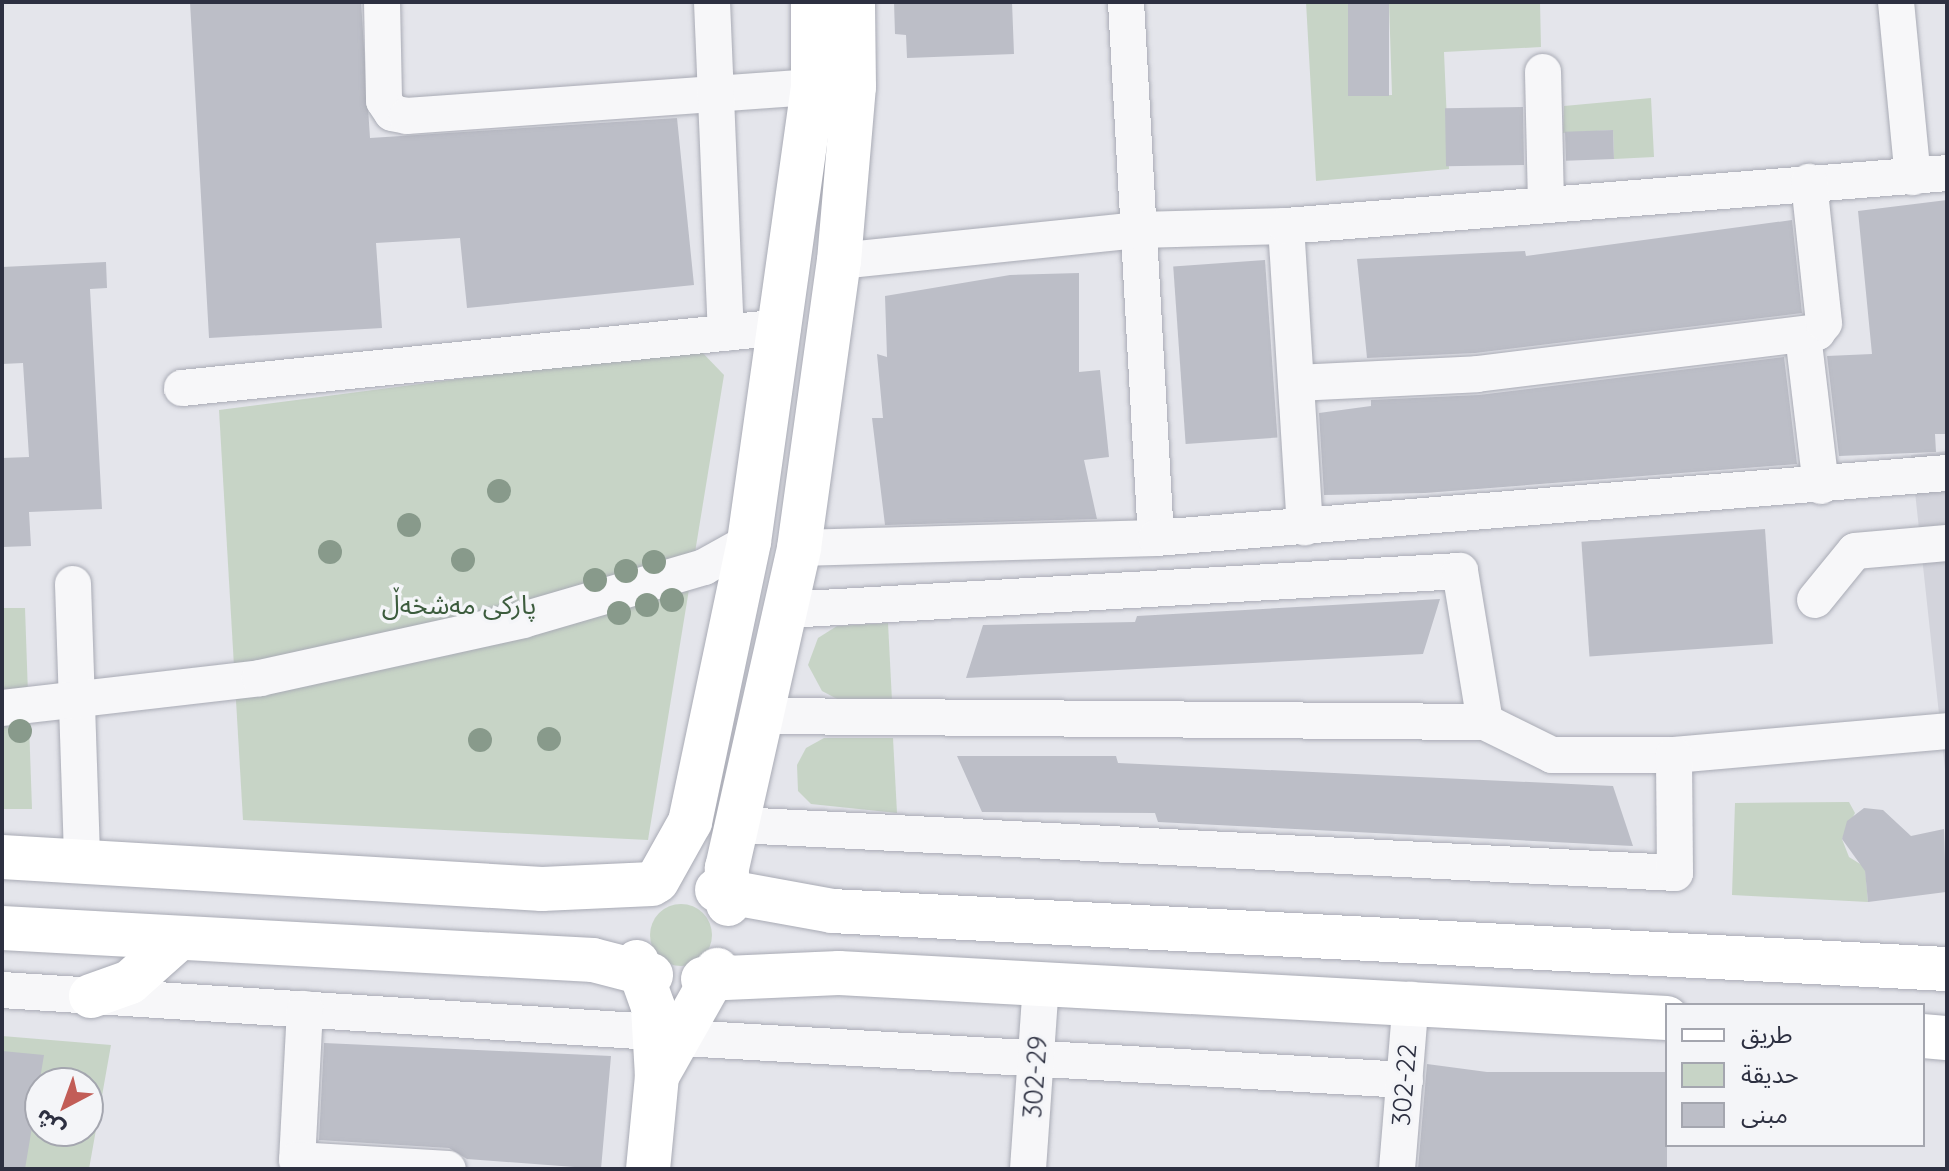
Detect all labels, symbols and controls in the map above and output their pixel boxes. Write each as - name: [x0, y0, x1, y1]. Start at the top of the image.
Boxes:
- park label: پارکی مەشخەڵ: [382, 589, 536, 621]
- legend: [1665, 1003, 1925, 1147]
- text: طريق: [1741, 1019, 1793, 1049]
- street label: 302-29: [1017, 1035, 1053, 1119]
- street label: 302-22: [1385, 1043, 1423, 1127]
- text: حديقة: [1741, 1059, 1799, 1089]
- north arrow: [24, 1067, 104, 1147]
- text: مبنى: [1741, 1099, 1788, 1129]
- text: ش: [29, 1103, 70, 1144]

